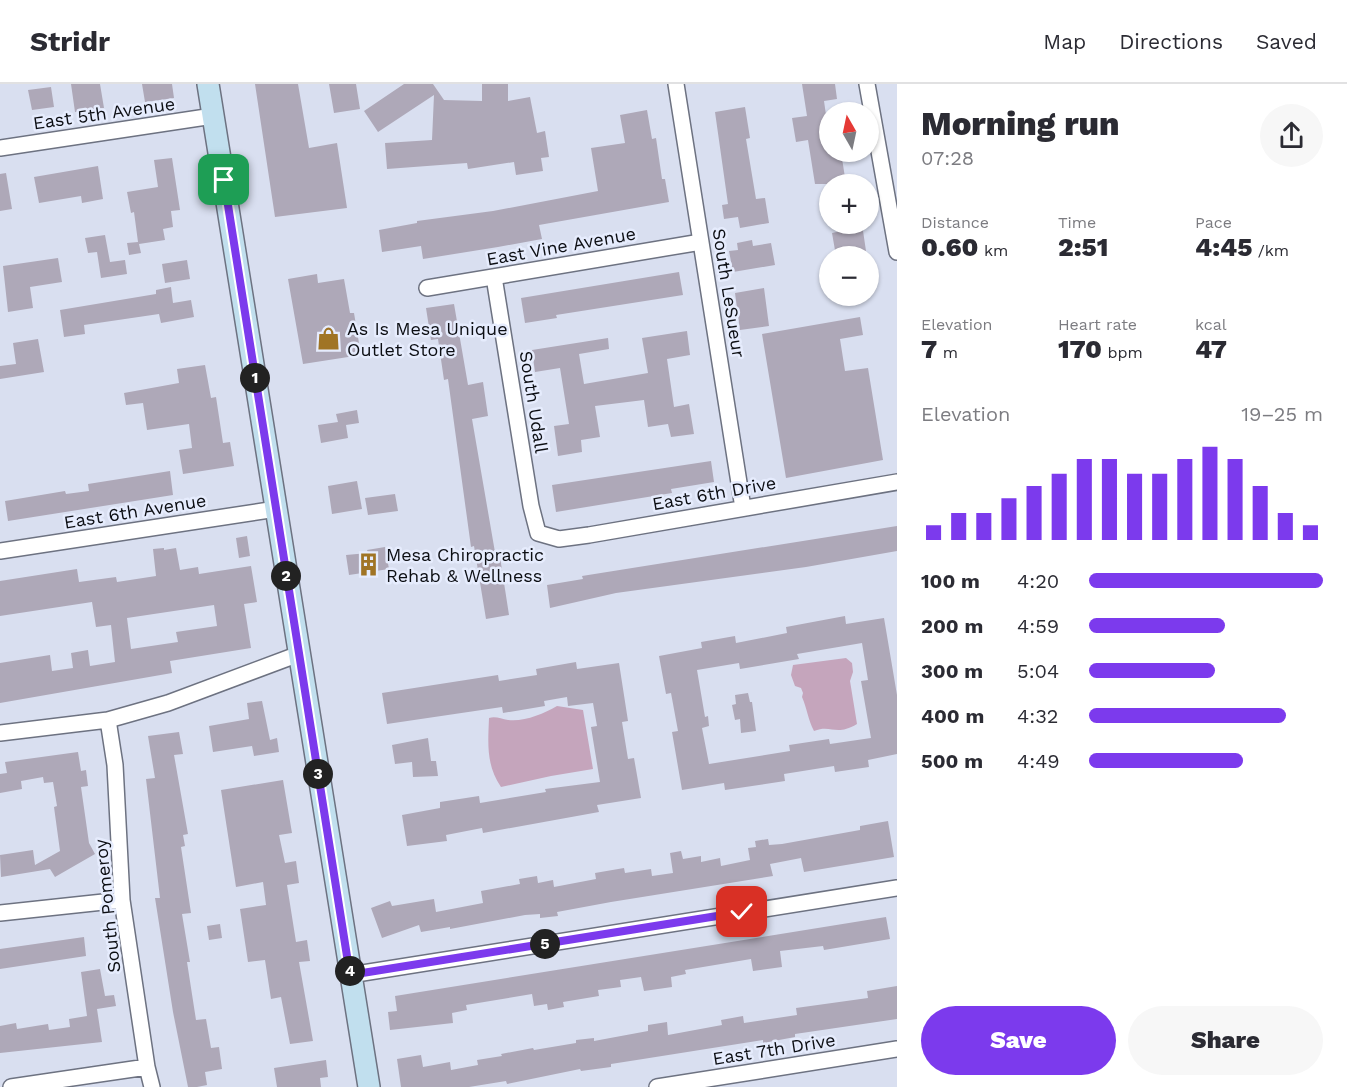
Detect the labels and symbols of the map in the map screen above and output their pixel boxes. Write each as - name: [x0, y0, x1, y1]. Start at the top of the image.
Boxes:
- street label: East 5th Avenue: [32, 93, 176, 133]
- north arrow: [819, 102, 879, 162]
- pin: [198, 154, 249, 205]
- street label: East Vine Avenue: [485, 223, 637, 269]
- street label: South LeSueur: [708, 227, 750, 359]
- place label: As Is Mesa Unique Outlet Store: [347, 318, 508, 360]
- shop icon: As Is Mesa Unique Outlet Store: [316, 325, 342, 351]
- street label: South Udall: [516, 349, 553, 455]
- pin: 1: [240, 363, 270, 393]
- street label: East 6th Drive: [650, 472, 778, 514]
- street label: East 6th Avenue: [62, 489, 208, 533]
- place label: Mesa Chiropractic Rehab & Wellness: [386, 544, 544, 586]
- building icon: Mesa Chiropractic Rehab & Wellness: [355, 551, 381, 577]
- pin: 2: [271, 561, 301, 591]
- pin: 3: [303, 759, 333, 789]
- street label: South Pomeroy: [89, 837, 124, 974]
- pin: [716, 886, 767, 937]
- pin: 5: [530, 929, 560, 959]
- pin: 4: [335, 956, 365, 986]
- street label: East 7th Drive: [711, 1029, 837, 1069]

